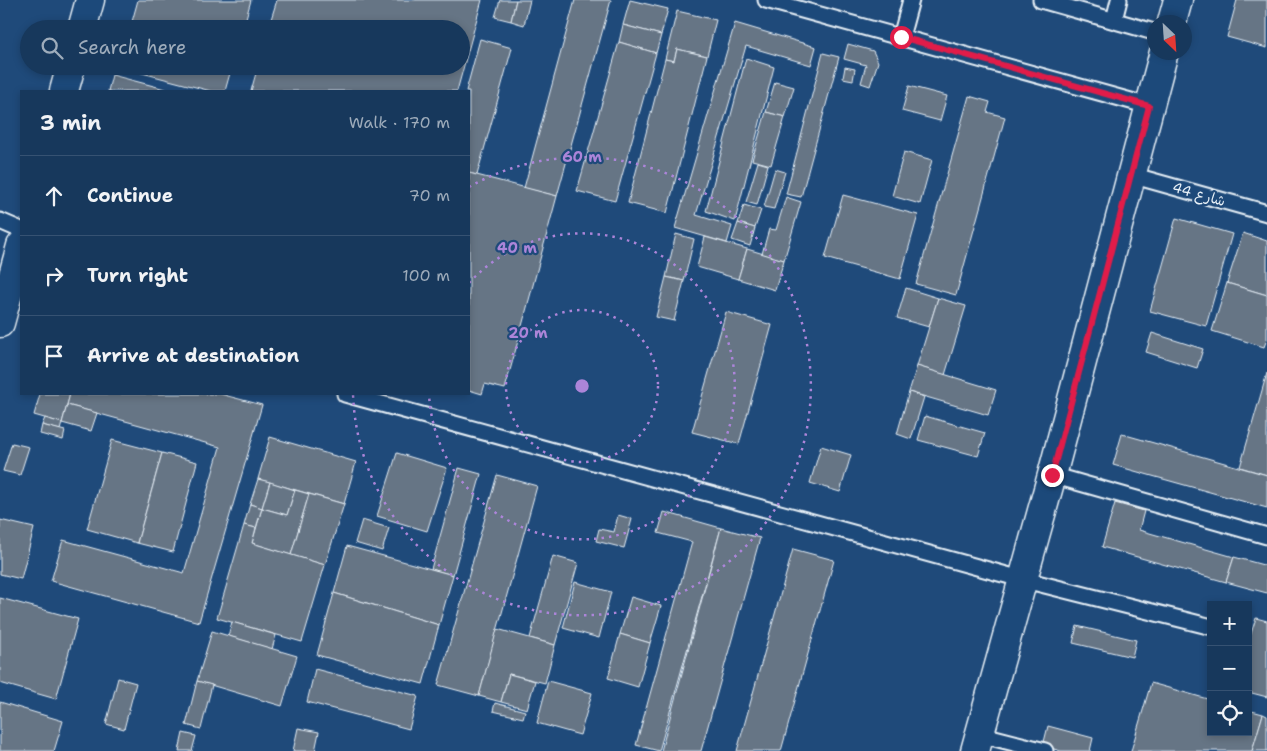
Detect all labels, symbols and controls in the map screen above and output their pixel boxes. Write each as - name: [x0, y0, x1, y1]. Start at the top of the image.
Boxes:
- north arrow: [1147, 15, 1192, 60]
- search box: [20, 20, 470, 75]
- route start: [890, 26, 913, 49]
- icon: search: [38, 34, 66, 62]
- text: Search here: [78, 35, 187, 60]
- text: 3 min: [40, 109, 101, 137]
- text: Walk · 170 m: [349, 112, 450, 133]
- text: 60 m: [562, 147, 602, 167]
- street label: شارع 44: [1170, 178, 1228, 211]
- icon: ahead: [40, 182, 68, 210]
- text: Continue: [87, 183, 173, 208]
- text: 70 m: [409, 185, 450, 206]
- text: 40 m: [497, 238, 537, 258]
- icon: right: [40, 262, 68, 290]
- text: Turn right: [87, 263, 188, 288]
- text: 100 m: [402, 265, 450, 286]
- text: 20 m: [508, 323, 548, 343]
- icon: arrive: [40, 342, 68, 370]
- text: Arrive at destination: [87, 343, 299, 368]
- centre of rings: [573, 377, 591, 395]
- route end: [1041, 464, 1064, 487]
- map controls: [1207, 601, 1252, 736]
- button: +: [1207, 601, 1252, 646]
- button: −: [1207, 646, 1252, 691]
- button: locate: [1207, 691, 1252, 736]

